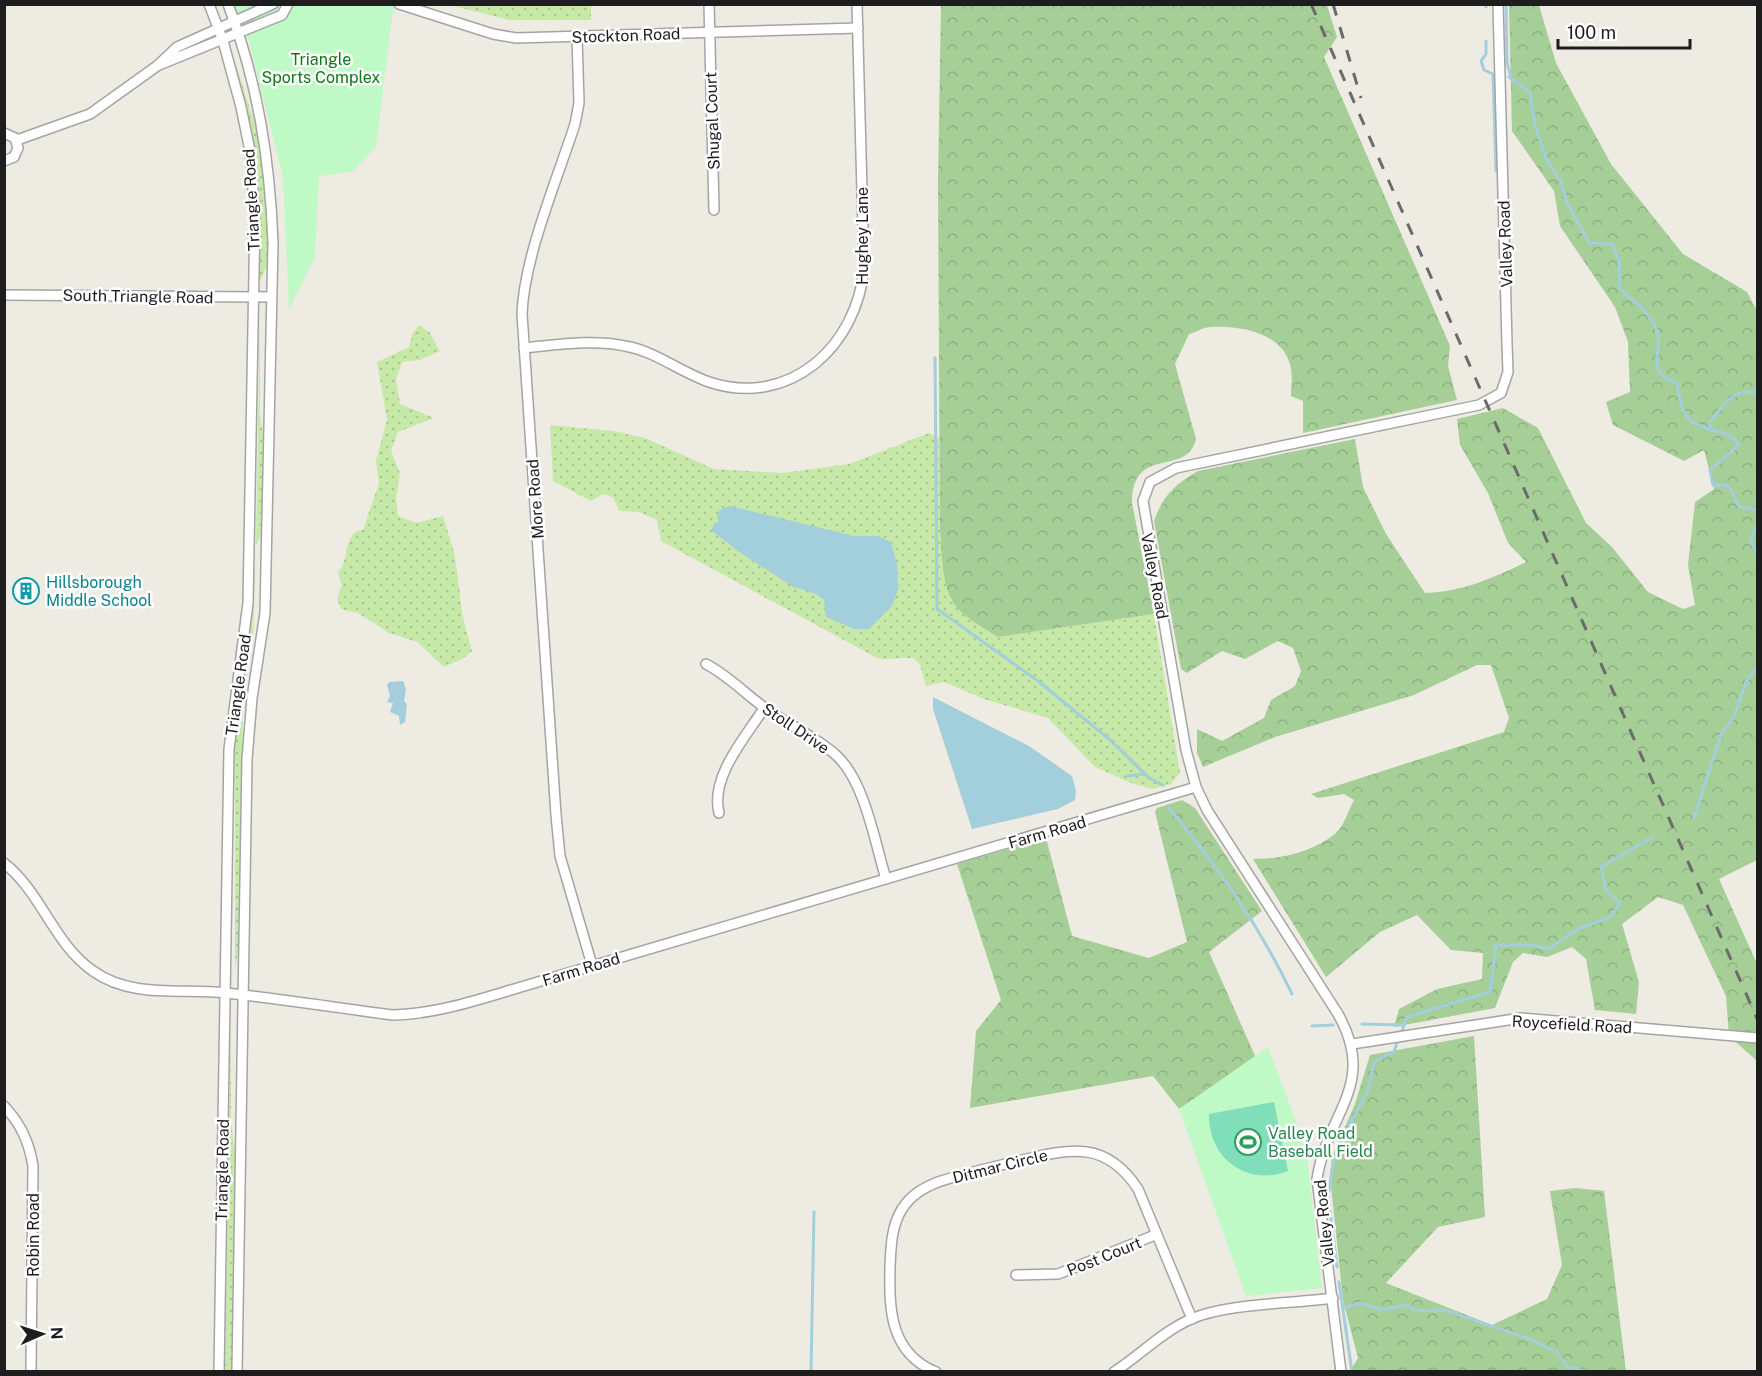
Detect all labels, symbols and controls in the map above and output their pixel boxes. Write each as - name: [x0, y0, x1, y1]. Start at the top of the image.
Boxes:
- scale bar: [1558, 12, 1690, 50]
- text: 100 m: [1567, 22, 1616, 43]
- street label: Stockton Road: [571, 24, 681, 47]
- park label: Triangle Sports Complex: [262, 50, 380, 87]
- street label: Shugal Court: [701, 72, 724, 170]
- street label: Triangle Road: [239, 148, 264, 252]
- street label: Hughey Lane: [853, 187, 872, 285]
- street label: Valley Road: [1494, 200, 1517, 288]
- street label: South Triangle Road: [62, 286, 214, 307]
- street label: More Road: [523, 458, 548, 540]
- street label: Valley Road: [1137, 531, 1172, 621]
- place label: Hillsborough Middle School: [46, 573, 152, 610]
- building icon: Hillsborough Middle School: [11, 576, 41, 606]
- street label: Triangle Road: [222, 633, 255, 737]
- street label: Stoll Drive: [758, 699, 833, 758]
- street label: Farm Road: [1006, 812, 1088, 853]
- street label: Farm Road: [540, 949, 622, 990]
- street label: Roycefield Road: [1511, 1012, 1633, 1037]
- street label: Triangle Road: [212, 1119, 233, 1221]
- place label: Valley Road Baseball Field: [1268, 1124, 1373, 1161]
- sports icon: Valley Road Baseball Field: [1233, 1127, 1263, 1157]
- street label: Ditmar Circle: [951, 1145, 1050, 1187]
- street label: Valley Road: [1310, 1179, 1339, 1267]
- street label: Robin Road: [24, 1193, 43, 1277]
- street label: Post Court: [1064, 1233, 1144, 1280]
- north arrow: [12, 1304, 72, 1364]
- text: N: [47, 1326, 66, 1340]

